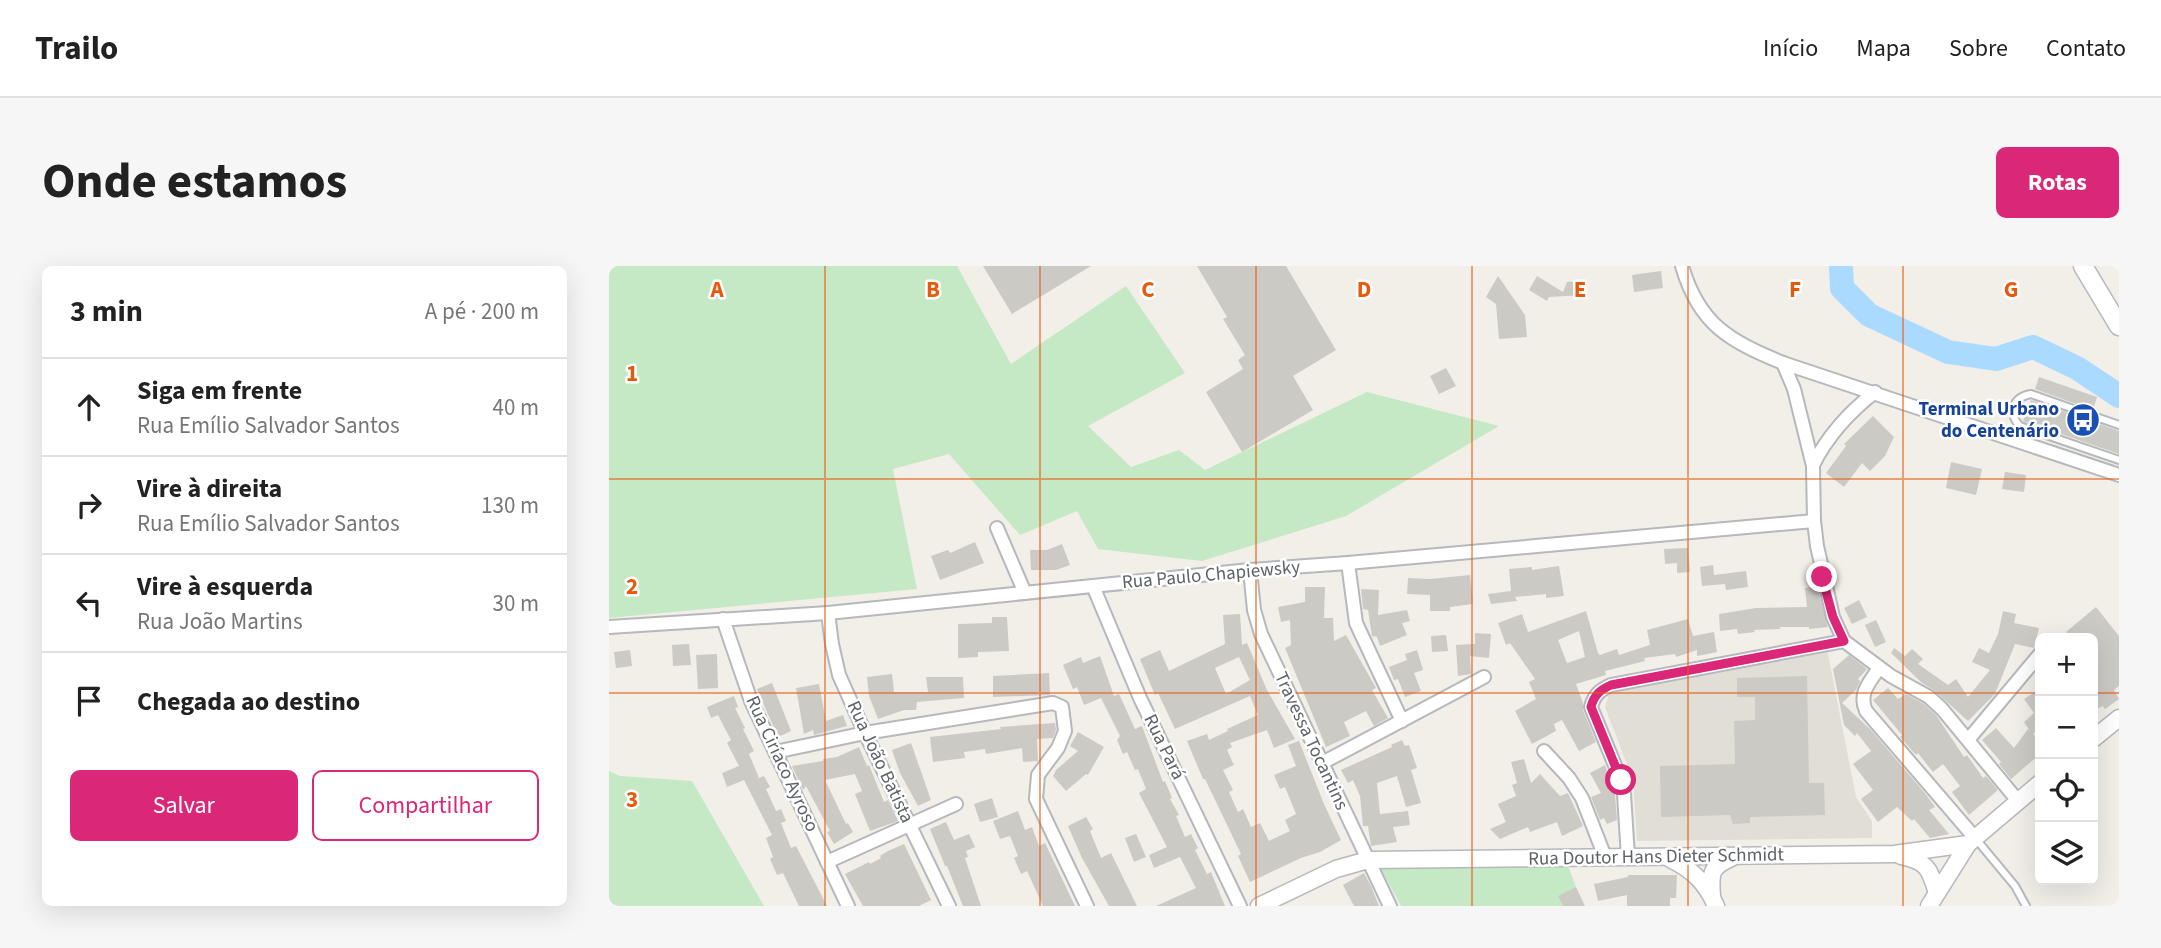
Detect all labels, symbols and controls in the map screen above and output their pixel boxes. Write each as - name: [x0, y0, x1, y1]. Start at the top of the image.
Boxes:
- text: Trailo: [35, 25, 118, 72]
- text: Início: [1763, 31, 1818, 66]
- text: Mapa: [1856, 31, 1911, 66]
- text: Sobre: [1949, 31, 2008, 66]
- text: Contato: [2046, 31, 2126, 66]
- text: Onde estamos: [42, 147, 347, 217]
- button: Rotas: [1996, 147, 2119, 218]
- text: A: [709, 273, 724, 306]
- text: B: [926, 273, 940, 306]
- text: C: [1141, 273, 1155, 306]
- text: D: [1357, 273, 1371, 306]
- text: E: [1574, 273, 1586, 306]
- text: F: [1789, 273, 1801, 306]
- text: G: [2004, 273, 2018, 306]
- text: 3 min: [70, 290, 143, 333]
- text: A pé · 200 m: [425, 295, 539, 328]
- text: 1: [626, 357, 638, 390]
- text: Siga em frente: [137, 372, 302, 409]
- icon: ahead: [70, 388, 108, 426]
- text: 40 m: [492, 391, 539, 424]
- place label: Terminal Urbano do Centenário: [1919, 396, 2059, 445]
- bus stop icon: Terminal Urbano do Centenário: [2064, 401, 2102, 439]
- text: Rua Emílio Salvador Santos: [137, 409, 400, 442]
- text: Vire à direita: [137, 470, 282, 507]
- icon: right: [70, 486, 108, 524]
- text: 130 m: [481, 489, 539, 522]
- text: Rua Emílio Salvador Santos: [137, 507, 400, 540]
- street label: Rua Paulo Chapiewsky: [1121, 554, 1301, 596]
- route end: [1806, 561, 1837, 592]
- text: Vire à esquerda: [137, 568, 313, 605]
- text: 2: [626, 570, 638, 603]
- icon: left: [70, 584, 108, 622]
- text: 30 m: [492, 587, 539, 620]
- text: Rua João Martins: [137, 605, 303, 638]
- map controls: [2035, 633, 2098, 885]
- button: +: [2035, 633, 2098, 696]
- street label: Travessa Tocantins: [1267, 667, 1355, 815]
- icon: arrive: [70, 682, 108, 720]
- text: Chegada ao destino: [137, 683, 360, 720]
- street label: Rua Ciríaco Ayroso: [739, 692, 825, 836]
- street label: Rua João Batista: [840, 696, 920, 828]
- button: −: [2035, 696, 2098, 759]
- street label: Rua Pará: [1137, 710, 1191, 784]
- button: locate: [2035, 759, 2098, 822]
- route start: [1605, 764, 1636, 795]
- button: Salvar: [70, 770, 298, 841]
- button: Compartilhar: [312, 770, 539, 841]
- text: 3: [626, 783, 638, 816]
- button: layers: [2035, 822, 2098, 885]
- street label: Rua Doutor Hans Dieter Schmidt: [1528, 841, 1785, 873]

